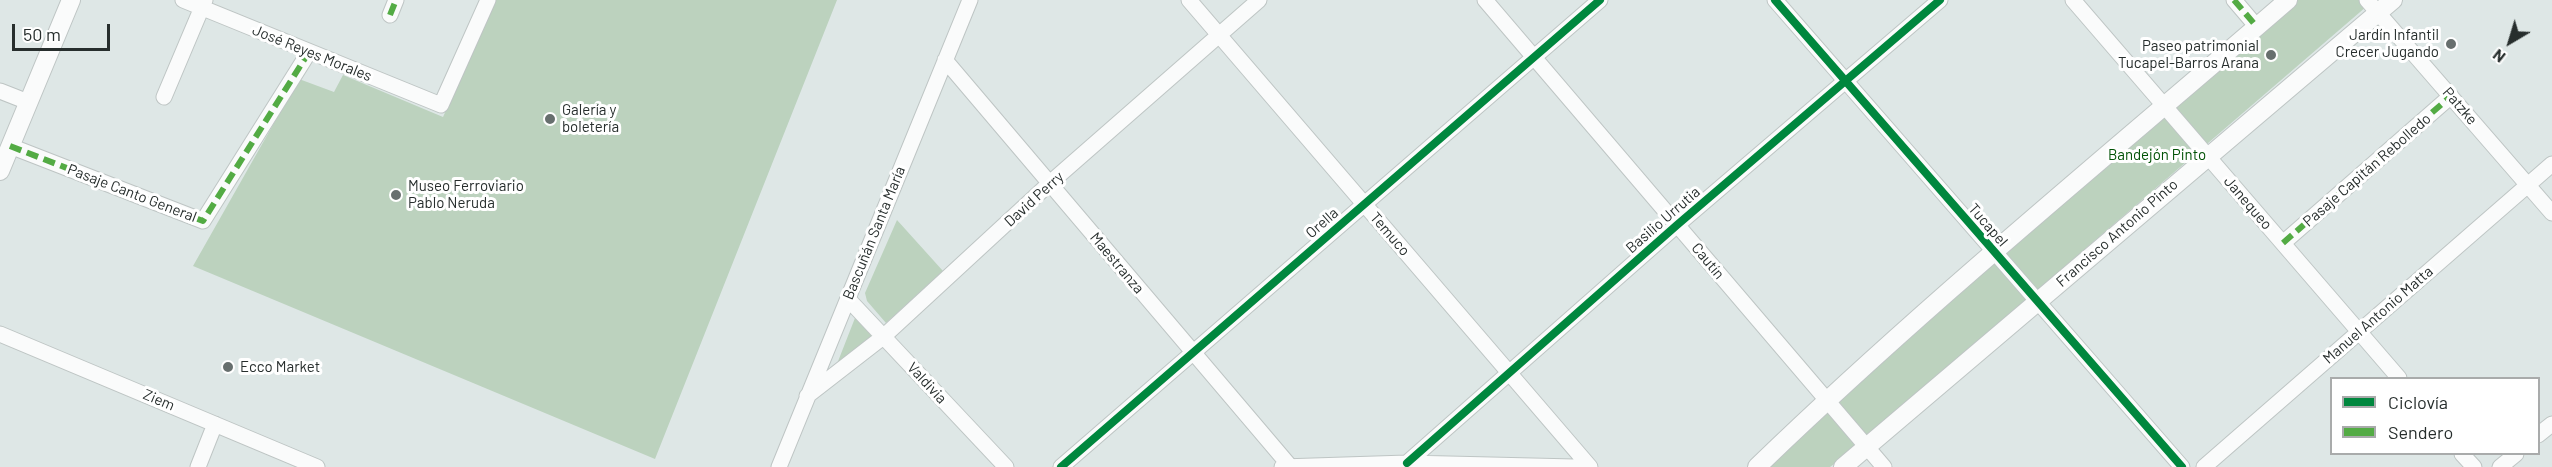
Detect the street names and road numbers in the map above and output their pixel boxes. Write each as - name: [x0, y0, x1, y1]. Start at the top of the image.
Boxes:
- street label: José Reyes Morales: [250, 21, 374, 85]
- street label: Patzke: [2439, 84, 2481, 128]
- street label: Pasaje Capitán Rebolledo: [2299, 110, 2435, 230]
- street label: Pasaje Canto General: [65, 160, 199, 226]
- street label: Bascuñán Santa María: [839, 164, 909, 302]
- street label: David Perry: [1001, 168, 1067, 230]
- street label: Janequeo: [2220, 173, 2276, 233]
- street label: Francisco Antonio Pinto: [2053, 175, 2181, 291]
- street label: Basilio Urrutia: [1622, 183, 1704, 257]
- street label: Tucapel: [1964, 200, 2012, 250]
- street label: Orella: [1302, 204, 1342, 242]
- street label: Temuco: [1366, 209, 1414, 259]
- street label: Maestranza: [1086, 229, 1148, 297]
- street label: Cautín: [1688, 239, 1728, 283]
- street label: Manuel Antonio Matta: [2319, 262, 2437, 368]
- street label: Valdivia: [903, 359, 951, 407]
- street label: Ziem: [141, 385, 177, 415]

